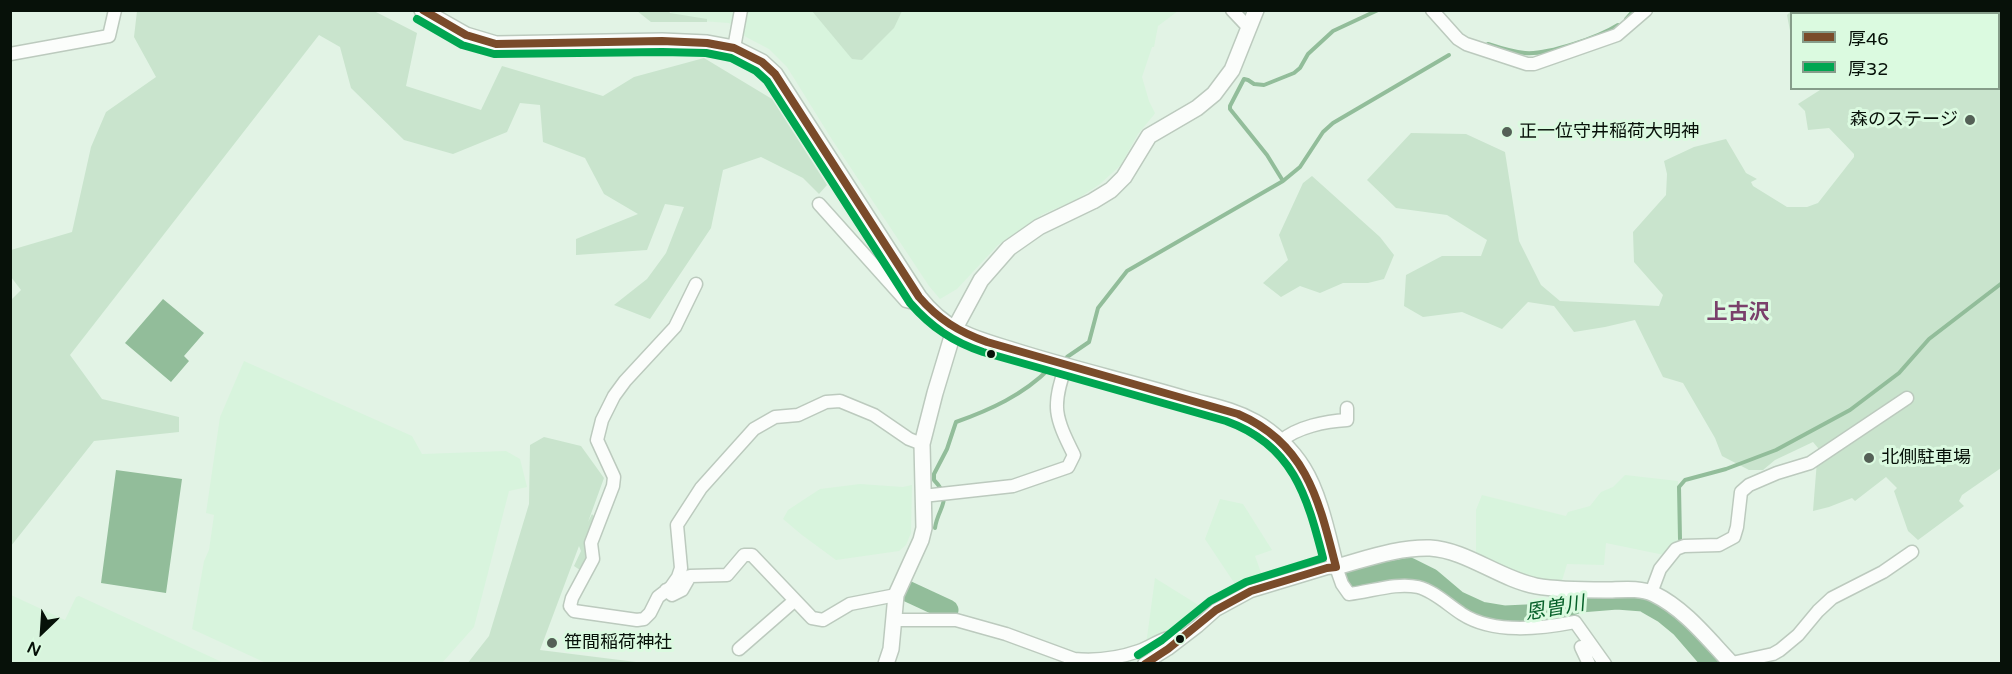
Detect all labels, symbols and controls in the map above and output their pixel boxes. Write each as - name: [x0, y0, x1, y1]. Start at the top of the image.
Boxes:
- legend: [1790, 12, 2000, 90]
- text: 厚46: [1848, 28, 1889, 50]
- text: 厚32: [1848, 58, 1889, 80]
- place label: 森のステージ: [1850, 109, 1958, 131]
- marker: 森のステージ: [1963, 113, 1977, 127]
- place label: 正一位守井稲荷大明神: [1519, 121, 1699, 143]
- marker: 正一位守井稲荷大明神: [1500, 125, 1514, 139]
- district label: 上古沢: [1707, 300, 1769, 326]
- unlabelled marker: [985, 348, 997, 360]
- place label: 北側駐車場: [1881, 447, 1971, 469]
- marker: 北側駐車場: [1862, 451, 1876, 465]
- water label: 恩曽川: [1523, 592, 1587, 626]
- north arrow: [12, 602, 72, 662]
- place label: 笹間稲荷神社: [564, 632, 672, 654]
- unlabelled marker: [1174, 633, 1186, 645]
- marker: 笹間稲荷神社: [545, 636, 559, 650]
- text: N: [24, 637, 44, 660]

